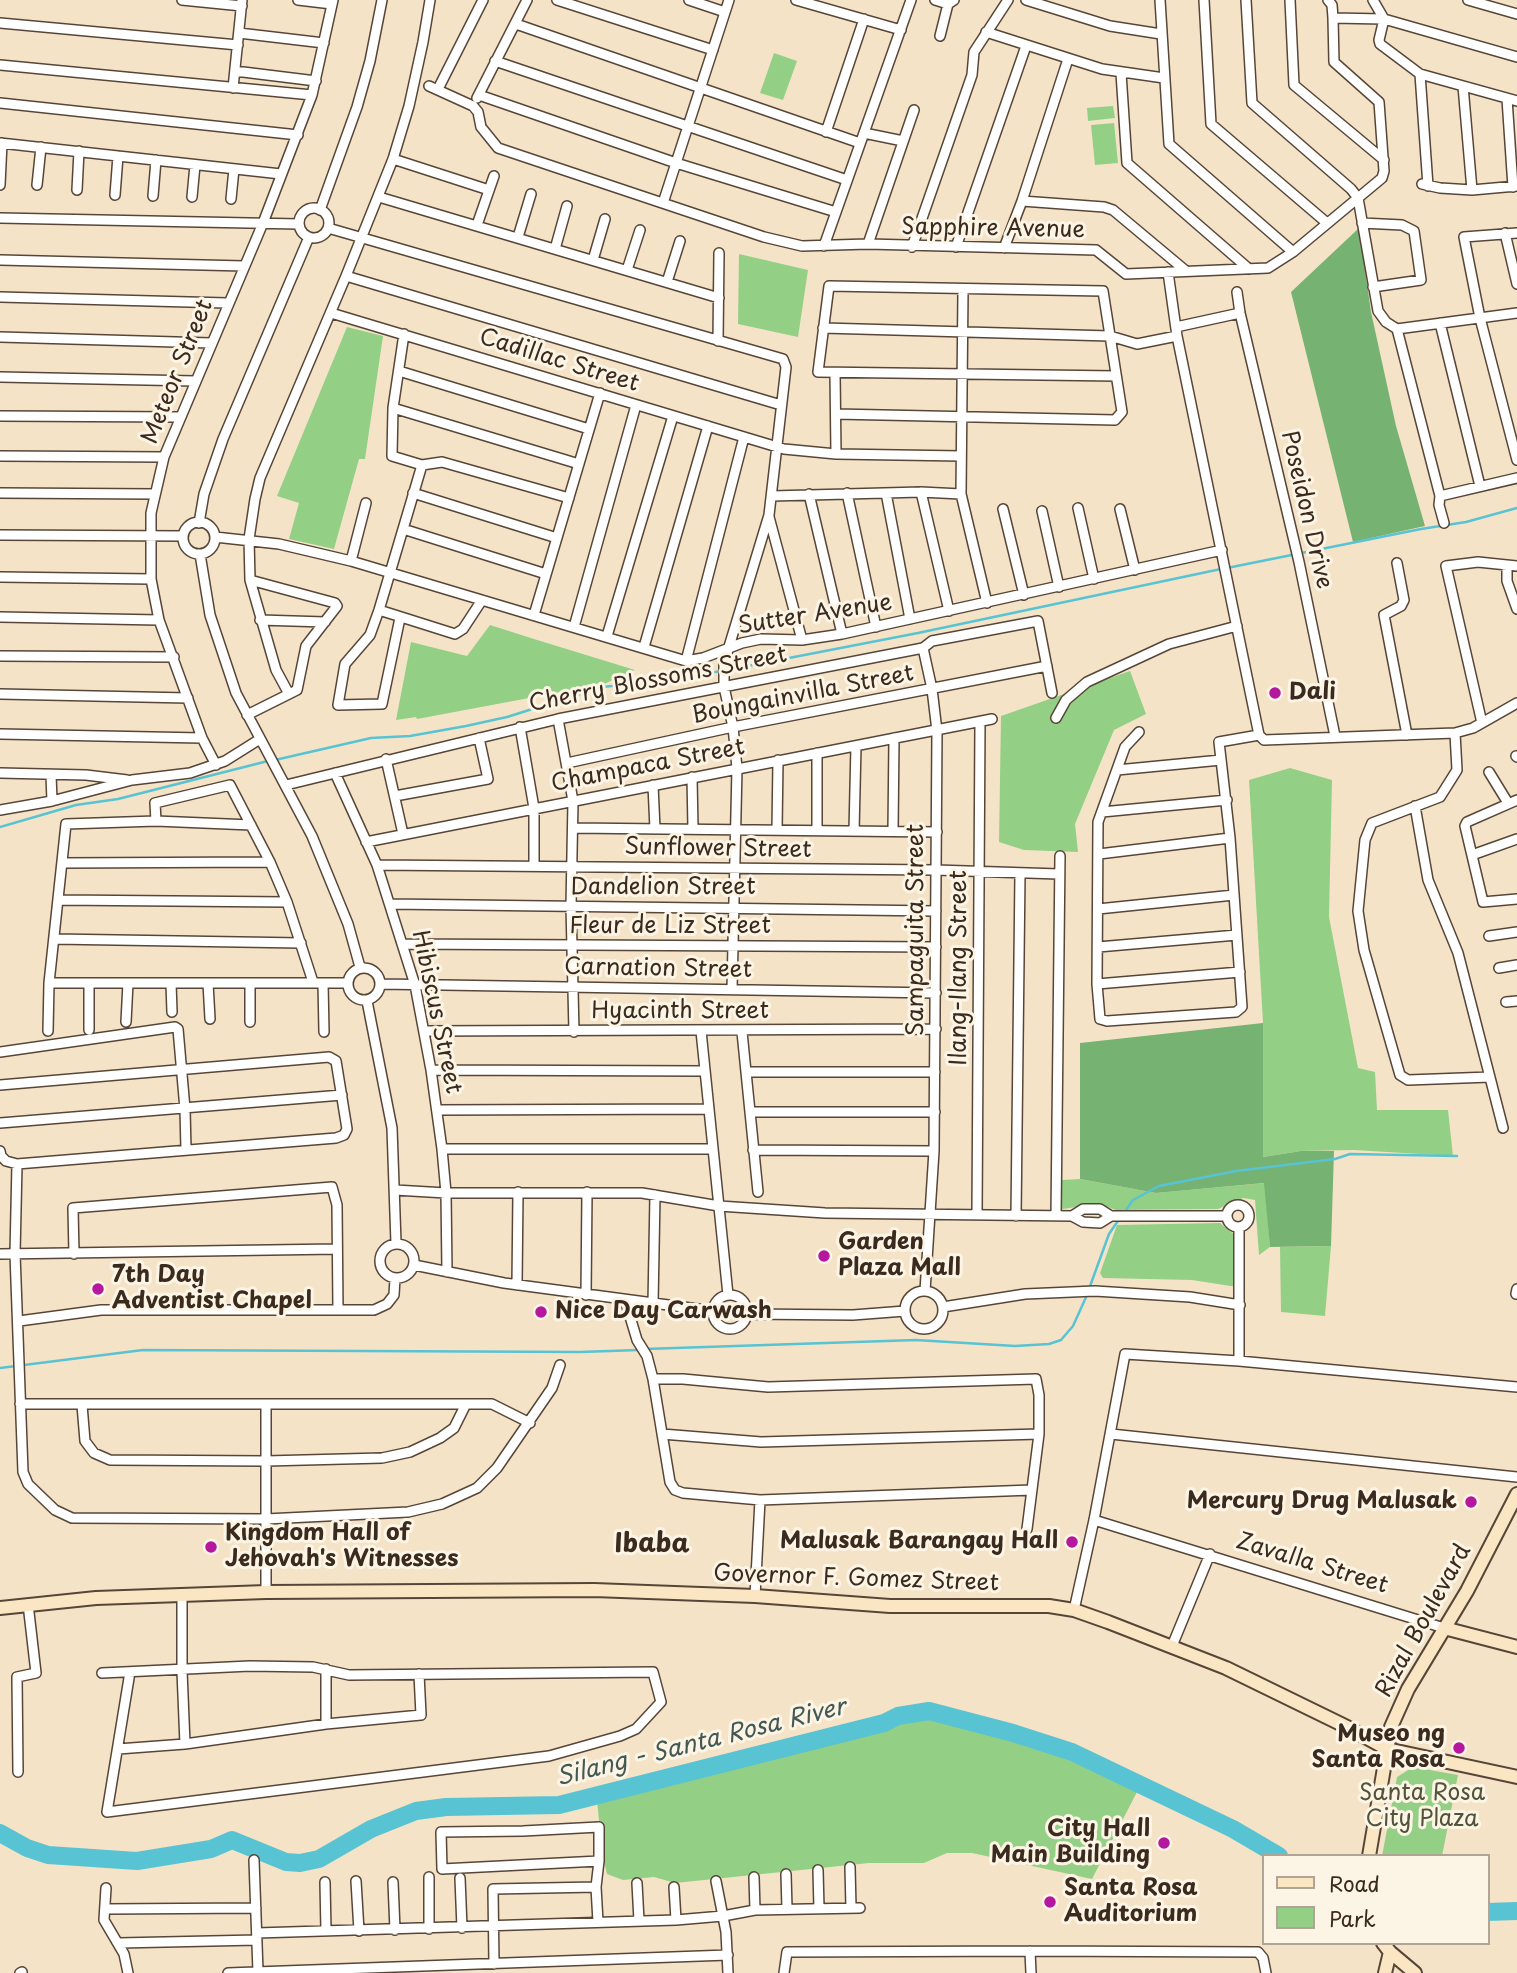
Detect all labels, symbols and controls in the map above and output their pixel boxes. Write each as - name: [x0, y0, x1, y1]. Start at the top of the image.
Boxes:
- street label: Sapphire Avenue: [901, 214, 1085, 244]
- street label: Meteor Street: [137, 296, 219, 448]
- street label: Cadillac Street: [476, 324, 642, 398]
- street label: Poseidon Drive: [1274, 428, 1338, 592]
- street label: Sutter Avenue: [736, 589, 894, 641]
- street label: Cherry Blossoms Street: [527, 641, 789, 719]
- street label: Boungainvilla Street: [690, 660, 916, 730]
- place label: Dali: [1289, 679, 1336, 707]
- marker: Dali: [1267, 685, 1283, 701]
- street label: Champaca Street: [549, 734, 747, 798]
- street label: Sampaguita Street: [903, 824, 931, 1036]
- street label: Sunflower Street: [624, 834, 812, 864]
- street label: Ilang-Ilang Street: [946, 870, 974, 1066]
- street label: Dandelion Street: [570, 874, 756, 902]
- street label: Fleur de Liz Street: [569, 913, 771, 941]
- street label: Hibiscus Street: [405, 928, 467, 1096]
- street label: Carnation Street: [564, 954, 752, 984]
- street label: Hyacinth Street: [591, 998, 769, 1026]
- place label: Garden Plaza Mall: [838, 1229, 961, 1283]
- marker: Garden Plaza Mall: [816, 1248, 832, 1264]
- place label: 7th Day Adventist Chapel: [112, 1262, 312, 1316]
- marker: 7th Day Adventist Chapel: [90, 1281, 106, 1297]
- place label: Nice Day Carwash: [555, 1298, 772, 1326]
- marker: Nice Day Carwash: [533, 1304, 549, 1320]
- place label: Mercury Drug Malusak: [1187, 1488, 1457, 1516]
- marker: Mercury Drug Malusak: [1463, 1494, 1479, 1510]
- place label: Kingdom Hall of Jehovah's Witnesses: [225, 1520, 458, 1574]
- place label: Malusak Barangay Hall: [780, 1528, 1058, 1556]
- street label: Zavalla Street: [1233, 1528, 1391, 1600]
- district label: Ibaba: [614, 1529, 690, 1561]
- marker: Malusak Barangay Hall: [1064, 1534, 1080, 1550]
- marker: Kingdom Hall of Jehovah's Witnesses: [203, 1539, 219, 1555]
- street label: Rizal Boulevard: [1371, 1540, 1477, 1702]
- street label: Governor F. Gomez Street: [713, 1560, 999, 1598]
- water label: Silang - Santa Rosa River: [553, 1693, 849, 1793]
- place label: Museo ng Santa Rosa: [1312, 1721, 1445, 1775]
- marker: Museo ng Santa Rosa: [1451, 1740, 1467, 1756]
- park label: Santa Rosa City Plaza: [1359, 1780, 1485, 1834]
- place label: City Hall Main Building: [991, 1816, 1150, 1870]
- marker: City Hall Main Building: [1156, 1835, 1172, 1851]
- legend: [1262, 1854, 1489, 1945]
- text: Road: [1329, 1867, 1380, 1899]
- place label: Santa Rosa Auditorium: [1064, 1875, 1197, 1929]
- marker: Santa Rosa Auditorium: [1042, 1894, 1058, 1910]
- text: Park: [1329, 1902, 1376, 1934]

